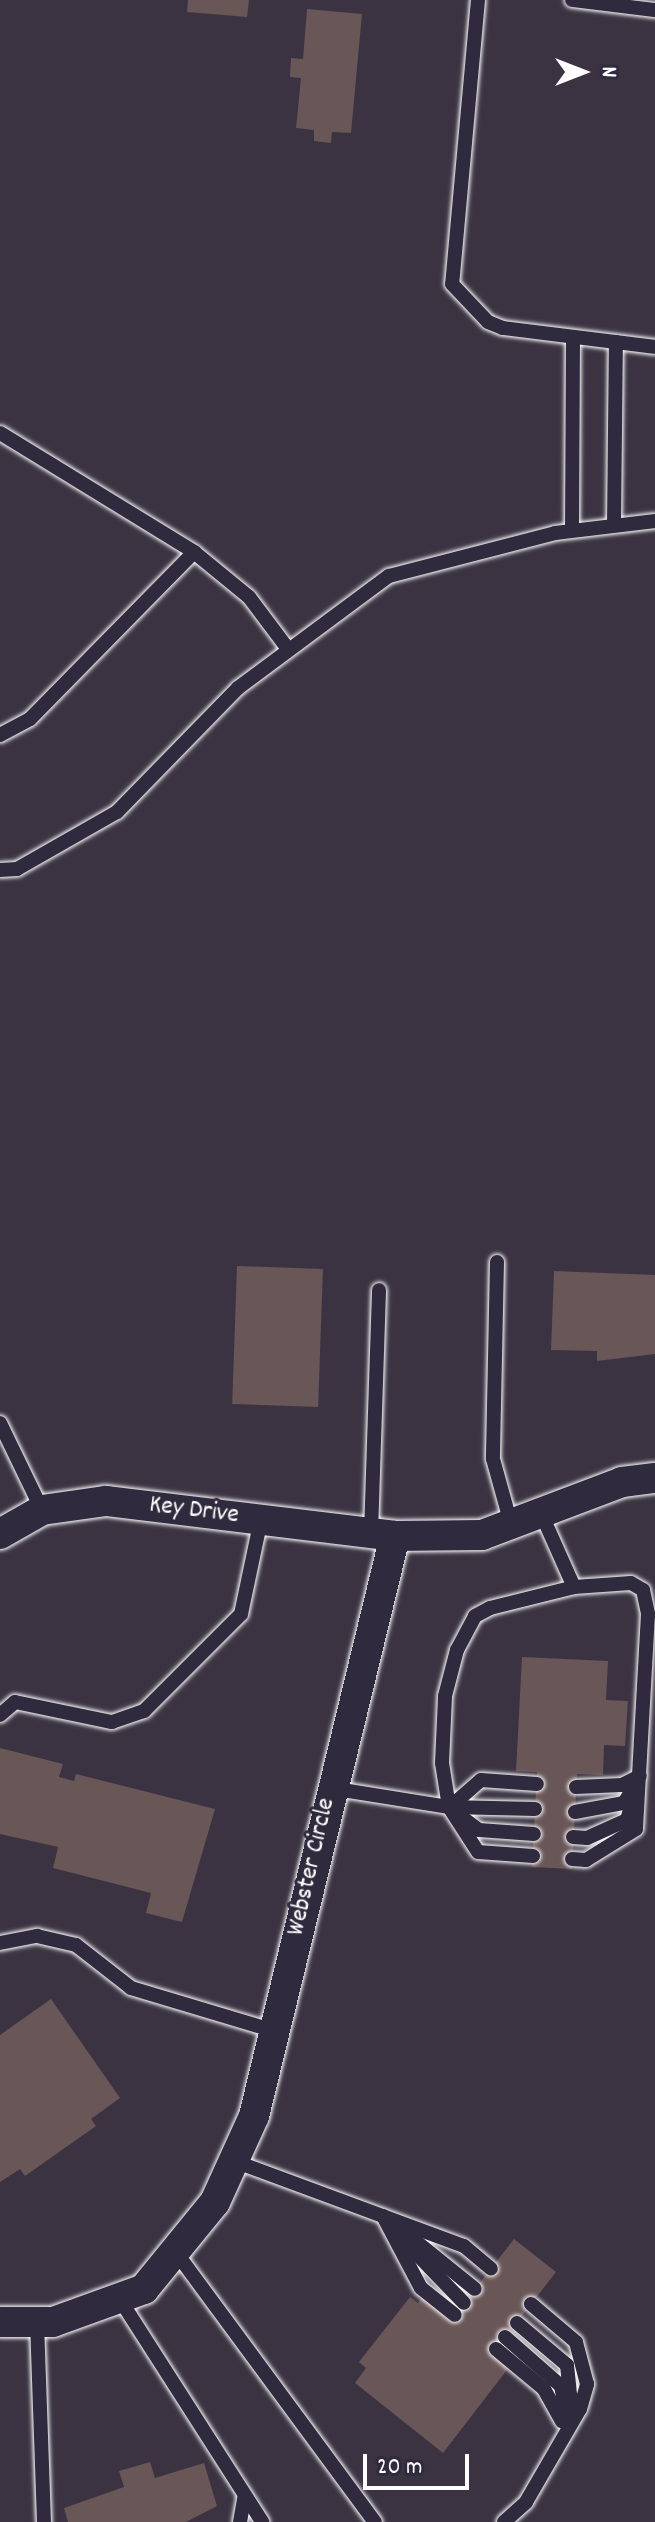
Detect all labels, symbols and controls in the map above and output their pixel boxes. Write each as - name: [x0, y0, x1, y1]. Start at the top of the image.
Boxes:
- north arrow: [543, 32, 623, 112]
- text: N: [592, 67, 623, 77]
- street label: Key Drive: [147, 1490, 241, 1532]
- street label: Webster Circle: [281, 1795, 343, 1939]
- scale bar: [367, 2438, 473, 2488]
- text: 20 m: [377, 2451, 423, 2485]

